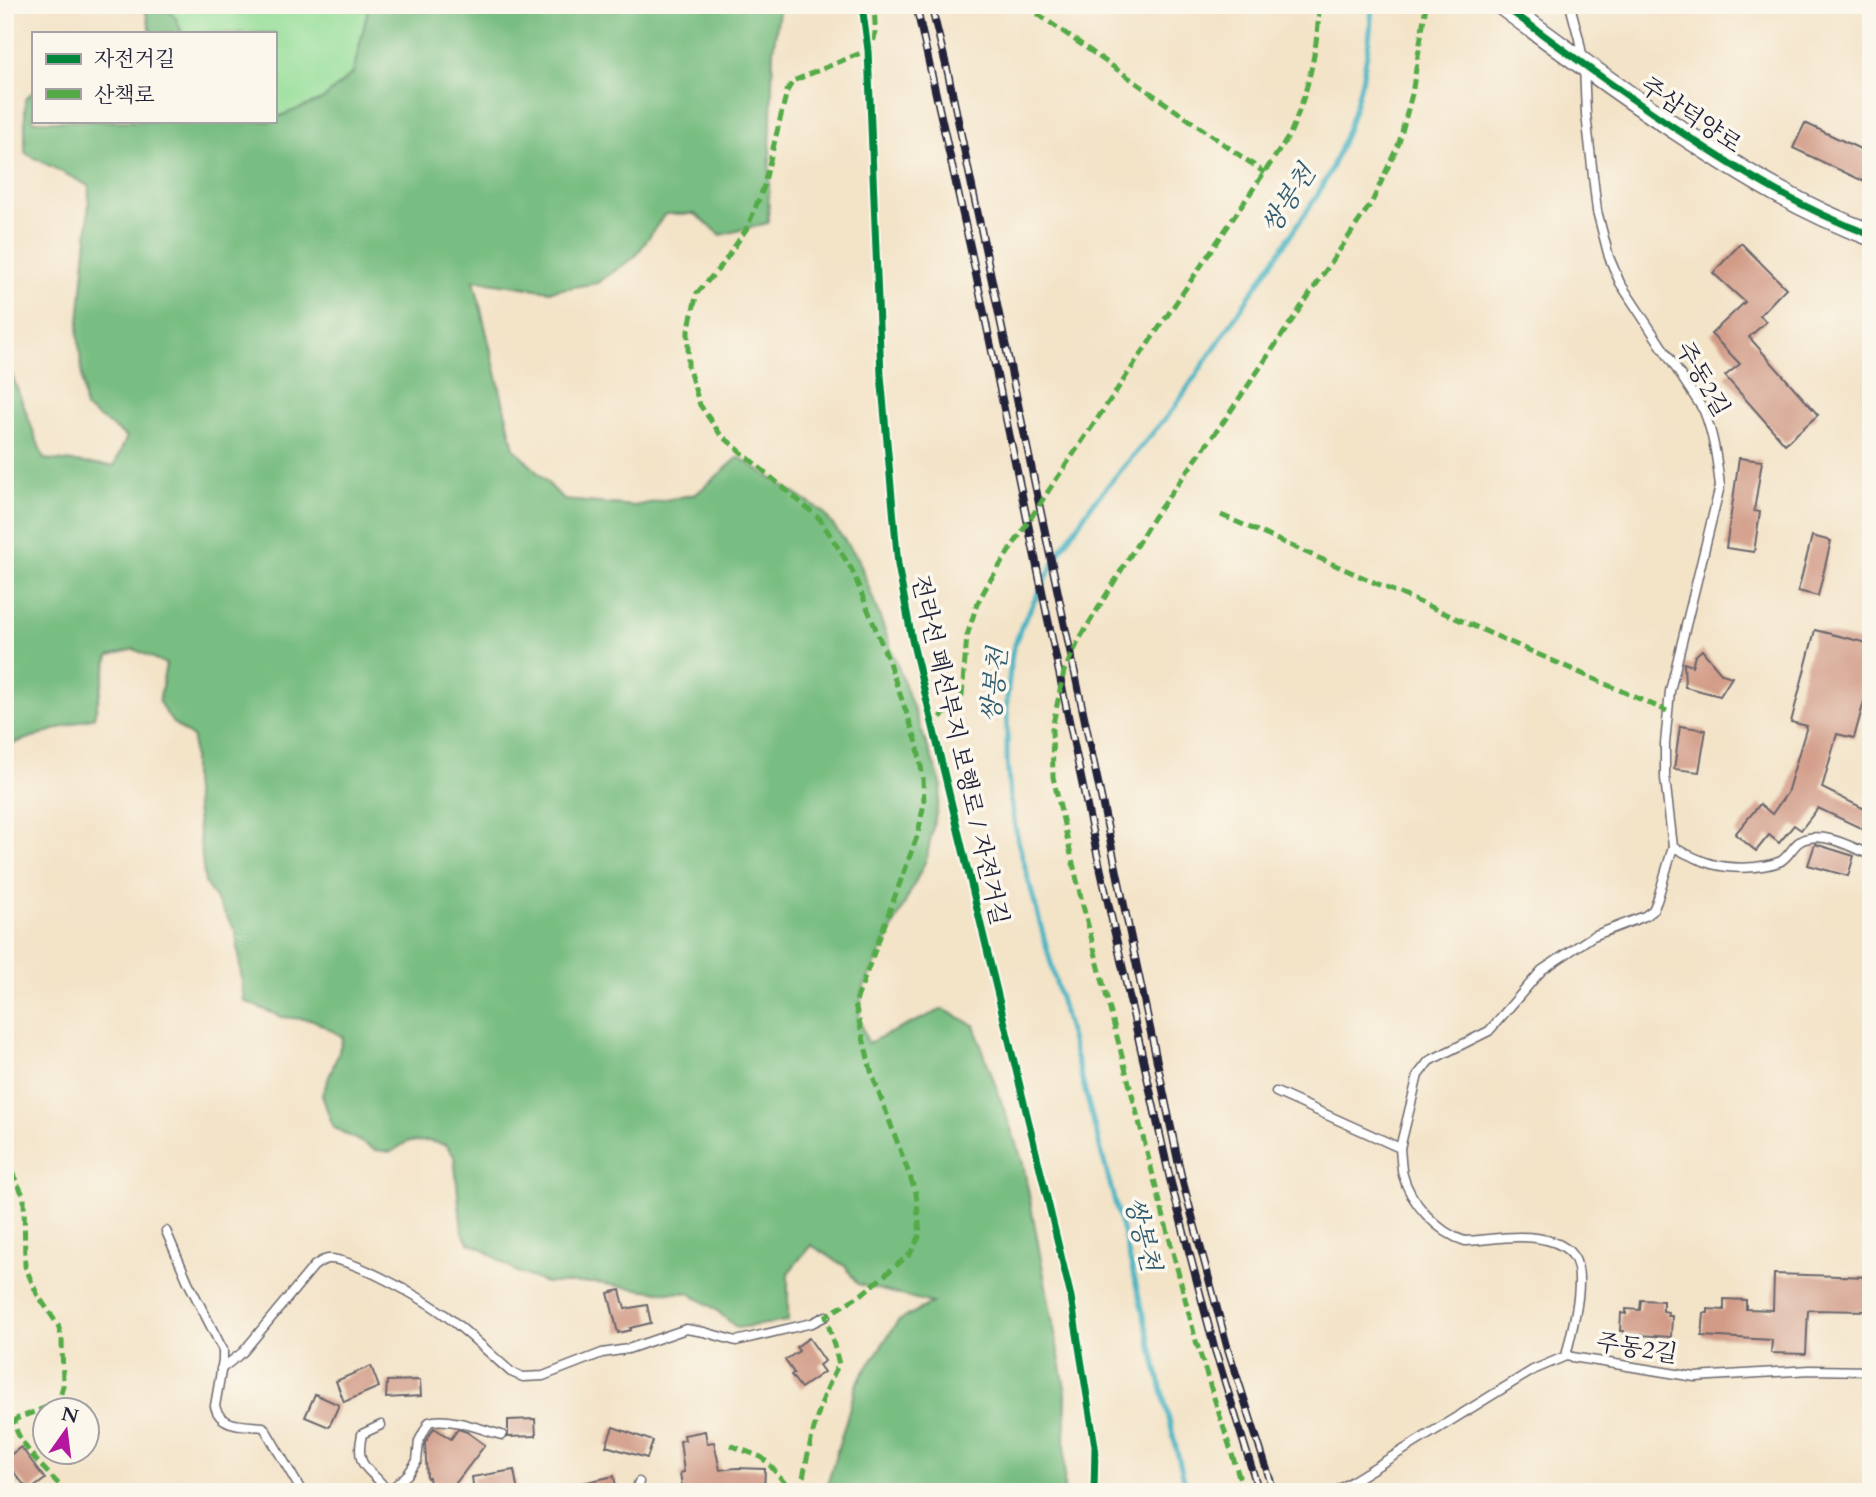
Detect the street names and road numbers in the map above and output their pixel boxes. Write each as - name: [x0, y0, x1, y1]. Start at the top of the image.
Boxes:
- street label: 주삼덕양로: [1633, 69, 1748, 162]
- street label: 주동2길: [1668, 336, 1737, 423]
- street label: 전라선 폐선부지 보행로 / 자전거길: [903, 572, 1016, 928]
- street label: 주동2길: [1594, 1326, 1680, 1371]

